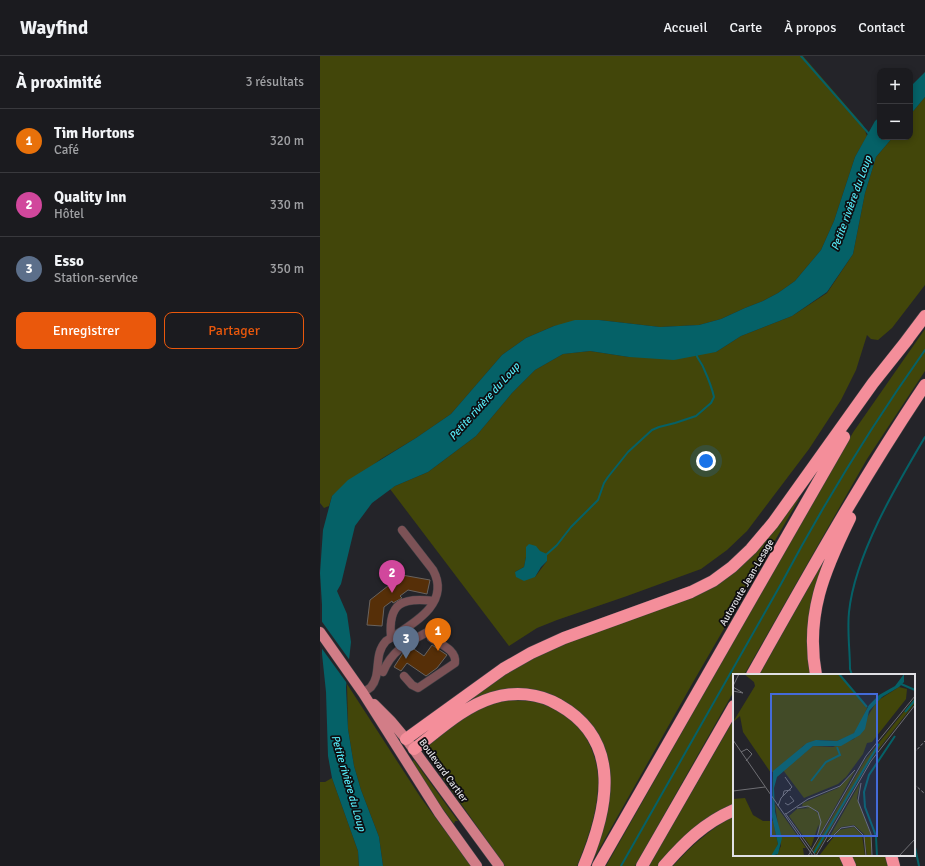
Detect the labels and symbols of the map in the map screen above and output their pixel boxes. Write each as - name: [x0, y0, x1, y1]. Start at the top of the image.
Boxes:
- water label: Petite rivière du Loup: [828, 153, 875, 252]
- water label: Petite rivière du Loup: [446, 359, 523, 443]
- your location: [696, 451, 716, 471]
- street label: Autoroute Jean-Lesage: [717, 537, 777, 628]
- pin: 2: [379, 560, 405, 593]
- pin: 1: [425, 618, 451, 651]
- pin: 3: [393, 626, 419, 659]
- inset map: [733, 674, 915, 856]
- water label: Petite rivière du Loup: [329, 734, 369, 834]
- street label: Boulevard Cartier: [416, 737, 470, 805]

